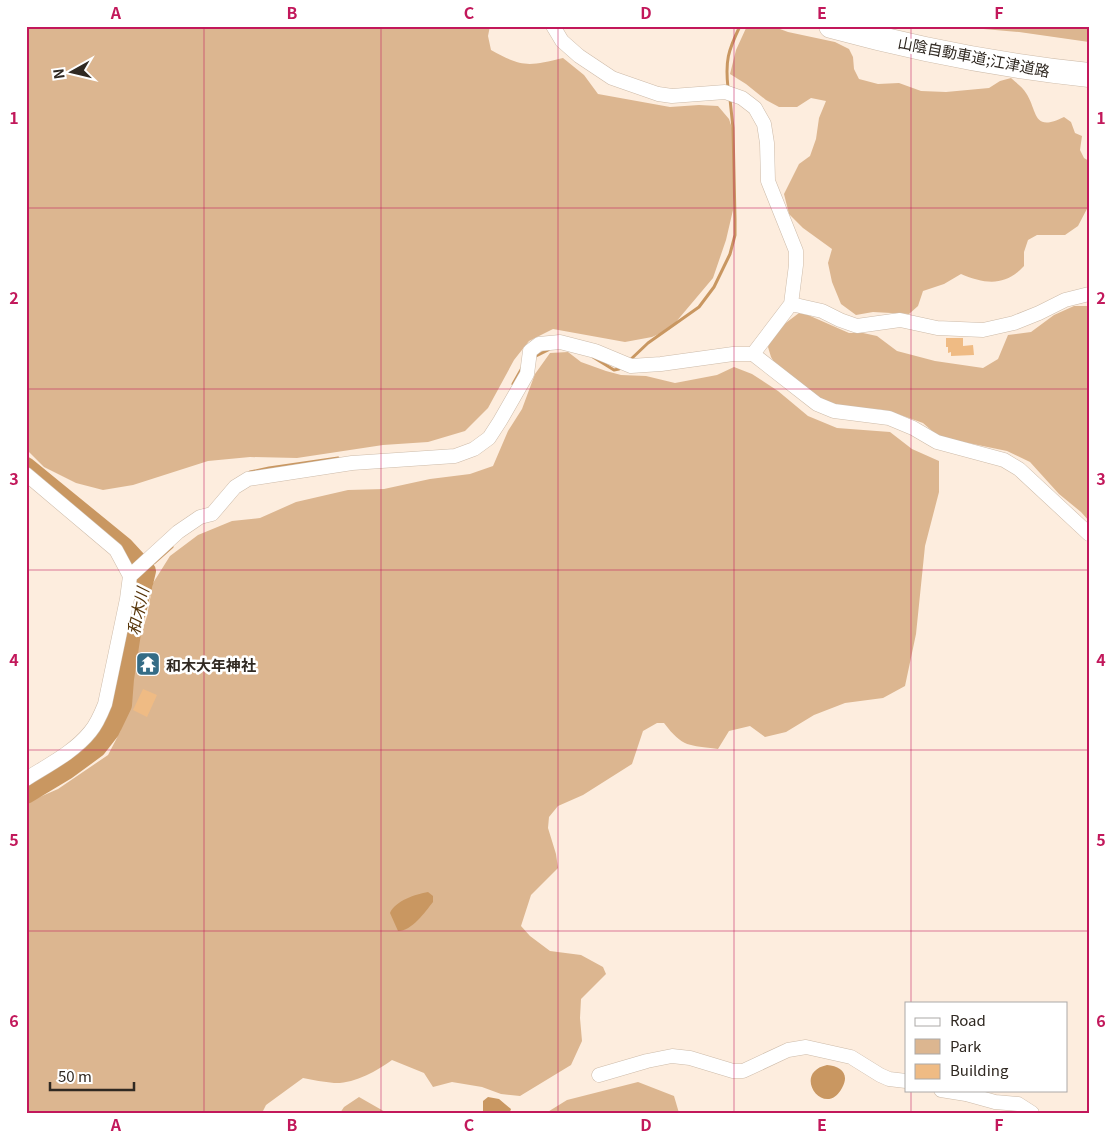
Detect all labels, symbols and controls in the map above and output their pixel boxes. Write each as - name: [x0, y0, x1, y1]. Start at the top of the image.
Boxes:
- text: A: [110, 0, 122, 24]
- text: B: [287, 0, 298, 24]
- text: C: [464, 0, 475, 24]
- text: D: [640, 0, 652, 24]
- text: E: [817, 0, 827, 24]
- text: F: [994, 0, 1004, 24]
- street label: 山陰自動車道;江津道路: [896, 31, 1052, 81]
- north arrow: [48, 48, 98, 98]
- text: N: [48, 67, 69, 81]
- text: 1: [9, 105, 19, 129]
- text: 1: [1096, 105, 1106, 129]
- text: 2: [9, 285, 19, 309]
- text: 2: [1096, 285, 1106, 309]
- text: 3: [9, 466, 19, 490]
- text: 3: [1096, 466, 1106, 490]
- water label: 和木川: [120, 583, 154, 637]
- text: 4: [9, 647, 19, 671]
- text: 4: [1096, 647, 1106, 671]
- temple icon: 和木大年神社: [135, 651, 161, 677]
- place label: 和木大年神社: [166, 654, 256, 675]
- text: 5: [9, 827, 19, 851]
- text: 5: [1096, 827, 1106, 851]
- legend: [905, 1002, 1068, 1092]
- text: 6: [9, 1008, 19, 1032]
- text: 6: [1096, 1008, 1106, 1032]
- text: Road: [950, 1009, 986, 1030]
- text: Park: [950, 1035, 982, 1056]
- scale bar: [50, 1059, 134, 1091]
- text: Building: [950, 1059, 1009, 1080]
- text: 50 m: [58, 1065, 92, 1086]
- text: A: [110, 1112, 122, 1136]
- text: B: [287, 1112, 298, 1136]
- text: C: [464, 1112, 475, 1136]
- text: D: [640, 1112, 652, 1136]
- text: E: [817, 1112, 827, 1136]
- text: F: [994, 1112, 1004, 1136]

